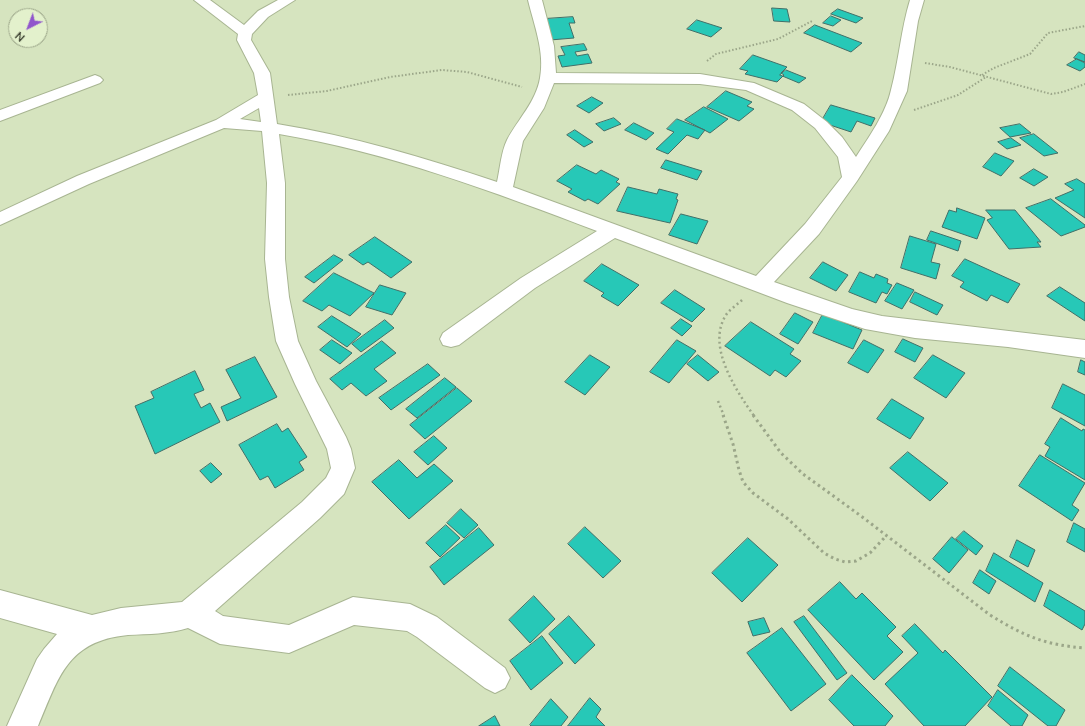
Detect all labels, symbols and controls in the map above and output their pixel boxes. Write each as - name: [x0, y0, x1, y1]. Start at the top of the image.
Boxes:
- north arrow: [8, 8, 48, 48]
- text: N: [12, 28, 28, 45]

